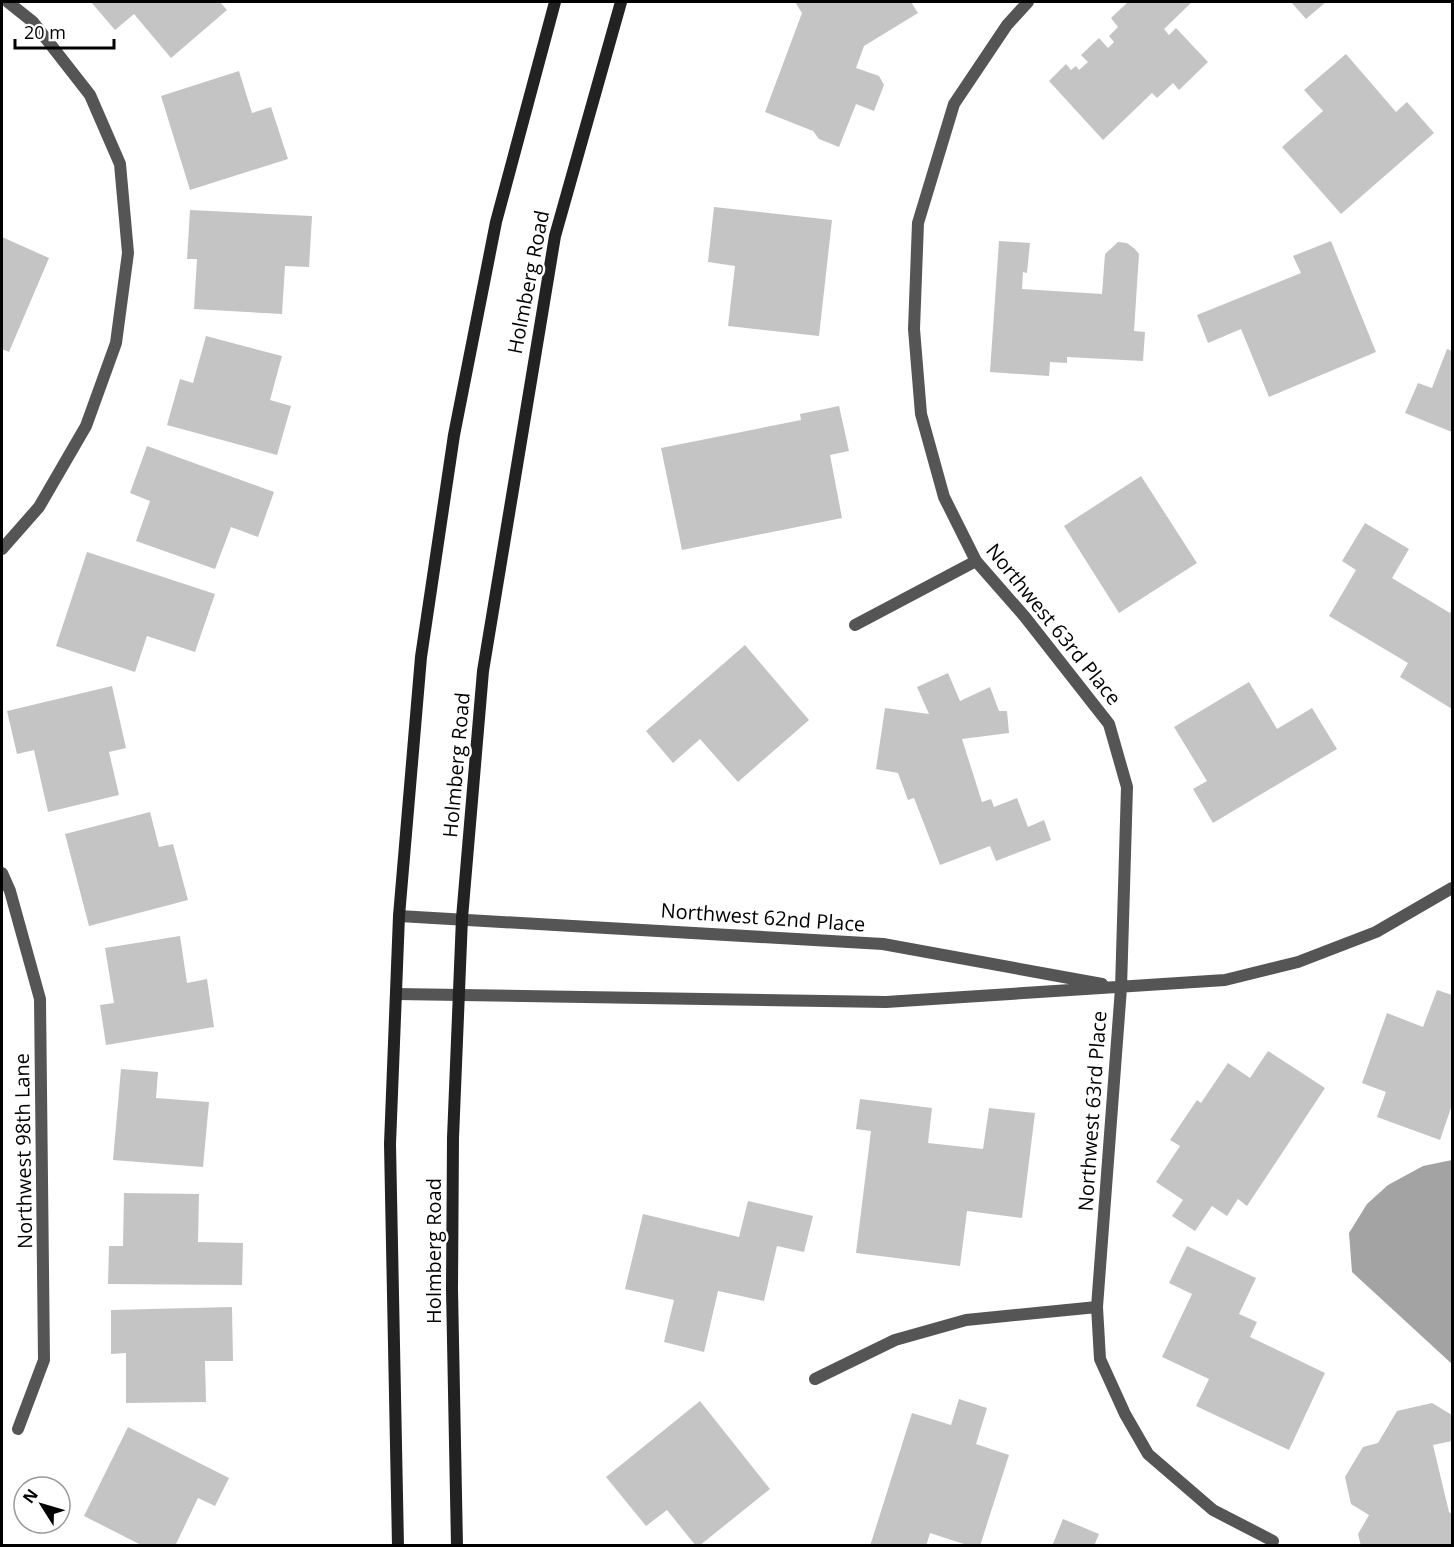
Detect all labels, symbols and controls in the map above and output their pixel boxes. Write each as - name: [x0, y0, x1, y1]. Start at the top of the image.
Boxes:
- scale bar: [15, 12, 114, 50]
- text: 20 m: [24, 20, 66, 44]
- street label: Holmberg Road: [501, 208, 555, 356]
- street label: Northwest 63rd Place: [980, 538, 1128, 710]
- street label: Holmberg Road: [436, 691, 476, 839]
- street label: Northwest 62nd Place: [660, 896, 866, 938]
- street label: Northwest 63rd Place: [1072, 1010, 1112, 1212]
- street label: Northwest 98th Lane: [8, 1053, 38, 1249]
- street label: Holmberg Road: [420, 1178, 447, 1324]
- north arrow: [12, 1475, 72, 1535]
- text: N: [17, 1484, 43, 1508]

